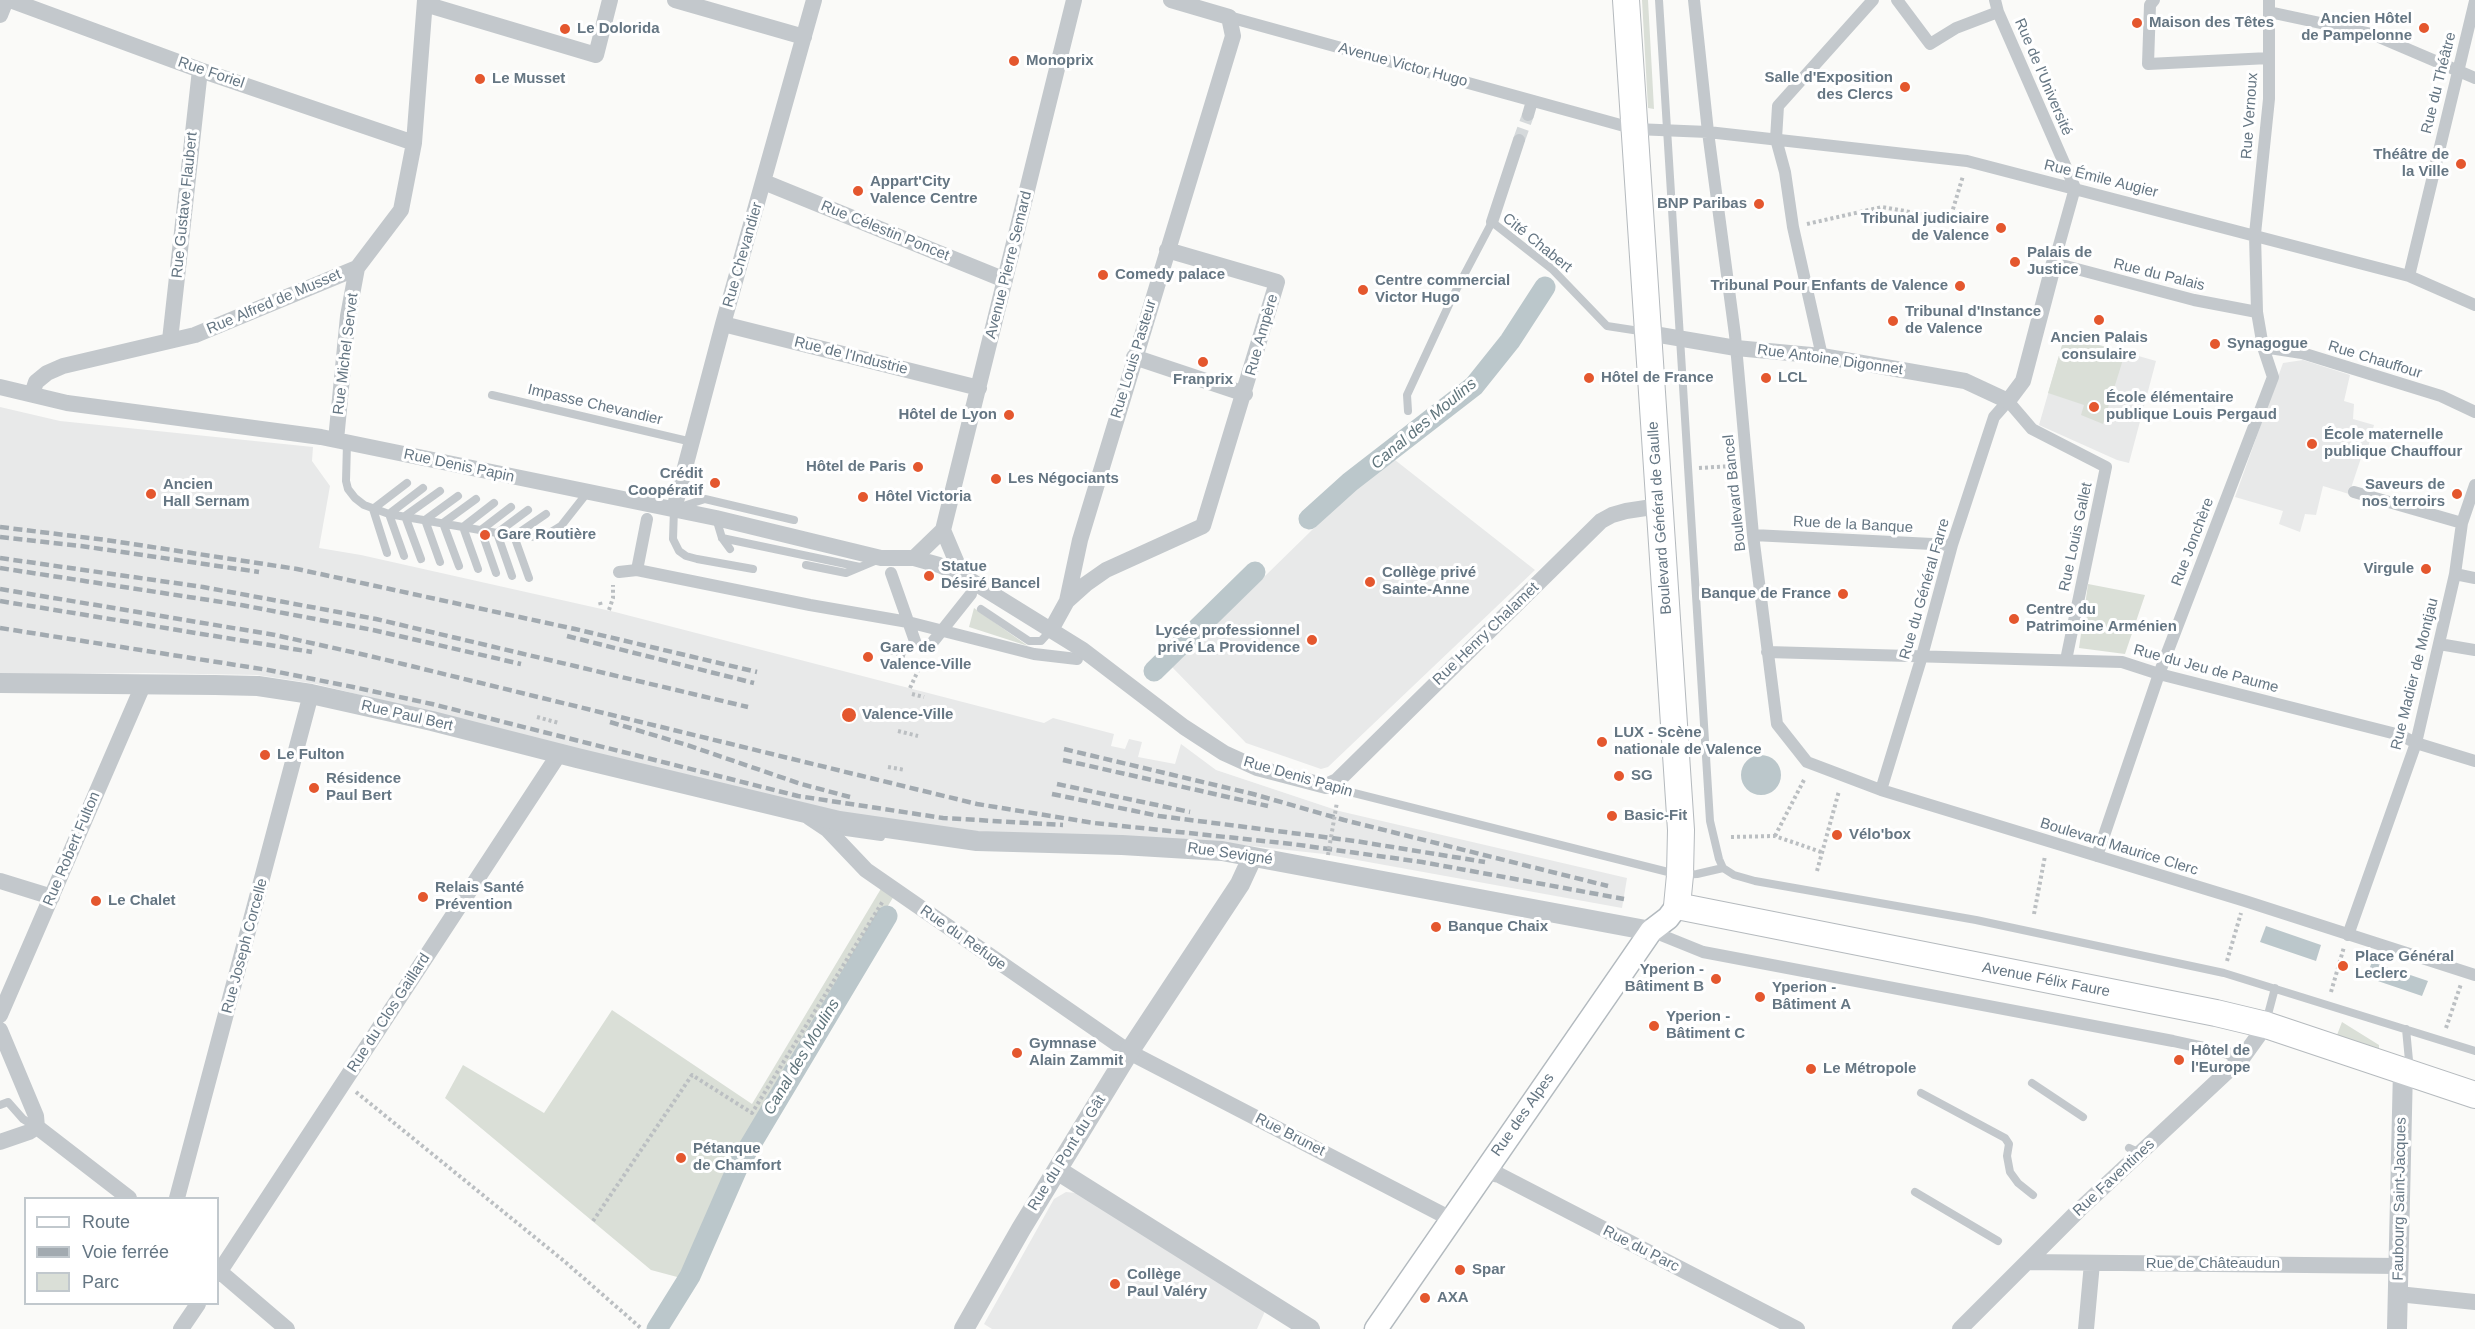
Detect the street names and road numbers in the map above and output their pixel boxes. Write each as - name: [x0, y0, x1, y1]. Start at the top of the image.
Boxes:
- street label: Rue de l'Université: [2010, 16, 2076, 138]
- street label: Rue du Théâtre: [2418, 30, 2460, 136]
- street label: Avenue Victor Hugo: [1336, 39, 1470, 91]
- street label: Rue Foriel: [175, 53, 247, 93]
- street label: Rue Vernoux: [2238, 72, 2262, 160]
- street label: Rue Gustave Flaubert: [168, 131, 202, 279]
- street label: Rue Émile Augier: [2042, 156, 2160, 202]
- street label: Avenue Pierre Semard: [982, 189, 1036, 341]
- street label: Rue Célestin Poncet: [818, 197, 952, 265]
- street label: Rue Chevandier: [719, 200, 767, 310]
- street label: Cité Chabert: [1499, 210, 1575, 276]
- street label: Rue du Palais: [2112, 255, 2206, 295]
- street label: Rue Alfred de Musset: [204, 266, 344, 338]
- street label: Rue Michel Servet: [330, 292, 362, 416]
- street label: Rue Ampère: [1242, 292, 1282, 378]
- street label: Rue Louis Pasteur: [1107, 297, 1161, 421]
- street label: Rue de l'Industrie: [792, 333, 910, 379]
- street label: Rue Chauffour: [2326, 337, 2424, 383]
- street label: Rue Antoine Digonnet: [1756, 341, 1904, 379]
- street label: Impasse Chevandier: [526, 381, 664, 429]
- street label: Boulevard Général de Gaulle: [1644, 421, 1676, 615]
- street label: Boulevard Bancel: [1720, 434, 1750, 552]
- street label: Rue Denis Papin: [402, 445, 516, 487]
- street label: Rue Louis Gallet: [2056, 481, 2096, 593]
- street label: Rue Jonchère: [2168, 495, 2218, 589]
- street label: Rue de la Banque: [1793, 513, 1913, 537]
- street label: Rue du Général Farre: [1896, 516, 1954, 662]
- street label: Rue Henry Chalamet: [1429, 579, 1543, 689]
- street label: Rue Madier de Montjau: [2387, 596, 2443, 752]
- street label: Rue du Jeu de Paume: [2132, 641, 2280, 697]
- street label: Rue Paul Bert: [359, 697, 455, 735]
- street label: Rue Denis Papin: [1241, 753, 1355, 801]
- street label: Rue Robert Fulton: [40, 789, 104, 909]
- street label: Boulevard Maurice Clerc: [2038, 814, 2200, 880]
- street label: Rue Sevigné: [1186, 839, 1274, 869]
- street label: Rue Joseph Corcelle: [218, 876, 272, 1016]
- street label: Rue du Refuge: [917, 902, 1009, 974]
- street label: Rue du Clos Gaillard: [344, 950, 434, 1076]
- street label: Avenue Félix Faure: [1981, 959, 2111, 1001]
- street label: Rue des Alpes: [1488, 1070, 1558, 1160]
- street label: Rue du Pont du Gât: [1024, 1092, 1110, 1214]
- street label: Rue Brunet: [1252, 1110, 1328, 1160]
- street label: Faubourg Saint-Jacques: [2390, 1117, 2410, 1281]
- street label: Rue Faventines: [2069, 1136, 2159, 1220]
- street label: Rue du Parc: [1600, 1222, 1682, 1276]
- street label: Rue de Châteaudun: [2146, 1255, 2280, 1273]

